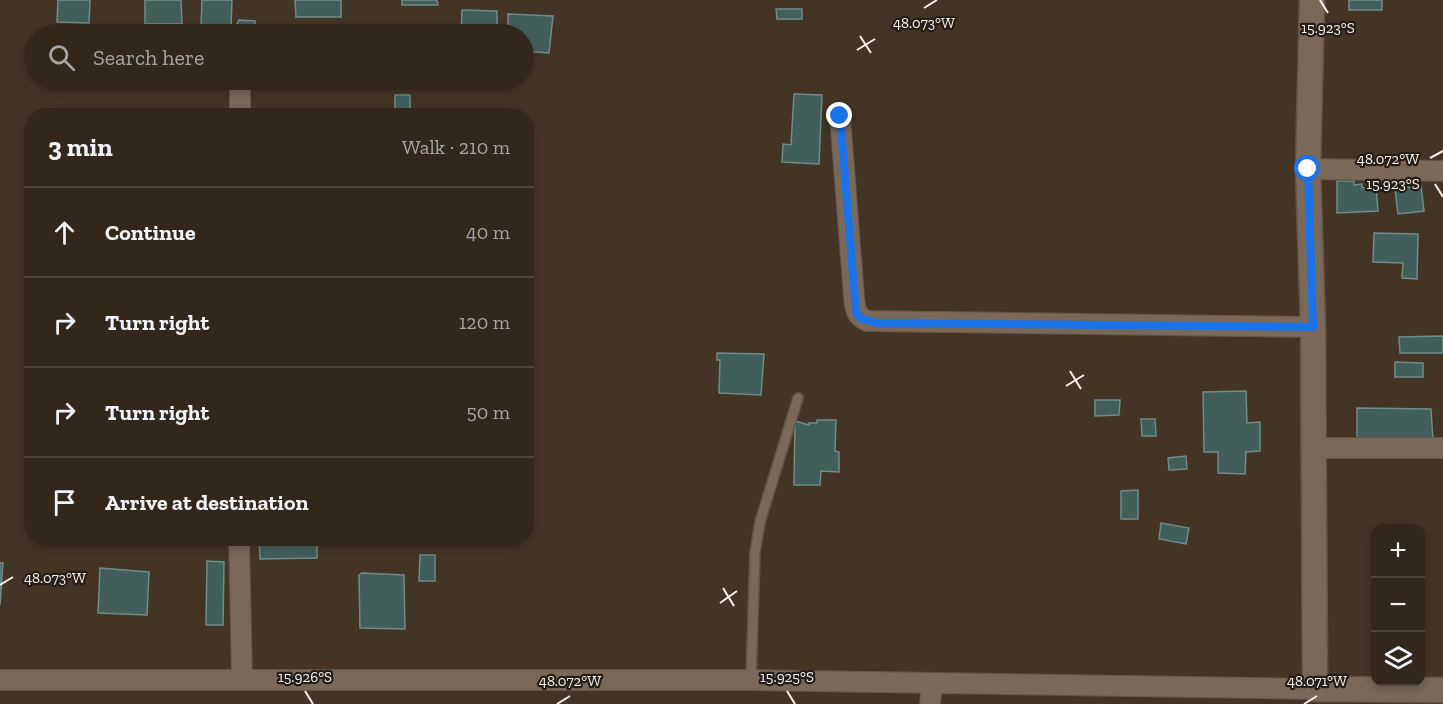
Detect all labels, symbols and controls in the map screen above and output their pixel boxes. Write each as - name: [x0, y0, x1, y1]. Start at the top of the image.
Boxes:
- text: 48.073°W: [893, 14, 955, 32]
- text: 15.923°S: [1301, 19, 1355, 37]
- search box: [24, 24, 534, 90]
- icon: search: [45, 41, 78, 74]
- text: Search here: [93, 44, 204, 71]
- route end: [826, 102, 852, 128]
- text: 3 min: [48, 131, 113, 163]
- text: Walk · 210 m: [402, 135, 510, 159]
- text: 48.072°W: [1357, 150, 1419, 168]
- route start: [1294, 155, 1320, 181]
- text: 15.923°S: [1366, 175, 1420, 193]
- icon: ahead: [48, 216, 81, 249]
- text: Continue: [105, 219, 196, 246]
- text: 40 m: [466, 220, 510, 244]
- icon: right: [48, 306, 81, 339]
- text: Turn right: [105, 309, 209, 336]
- text: 120 m: [459, 310, 510, 334]
- icon: right: [48, 396, 81, 429]
- text: Turn right: [105, 399, 209, 426]
- text: 50 m: [466, 400, 510, 424]
- icon: arrive: [48, 486, 81, 519]
- text: Arrive at destination: [105, 489, 308, 516]
- map controls: [1371, 524, 1425, 686]
- button: +: [1371, 524, 1425, 578]
- text: 48.073°W: [24, 569, 86, 587]
- button: −: [1371, 578, 1425, 632]
- button: layers: [1371, 632, 1425, 686]
- text: 15.926°S: [278, 668, 332, 686]
- text: 15.925°S: [760, 668, 814, 686]
- text: 48.072°W: [539, 672, 601, 690]
- text: 48.071°W: [1287, 672, 1347, 690]

